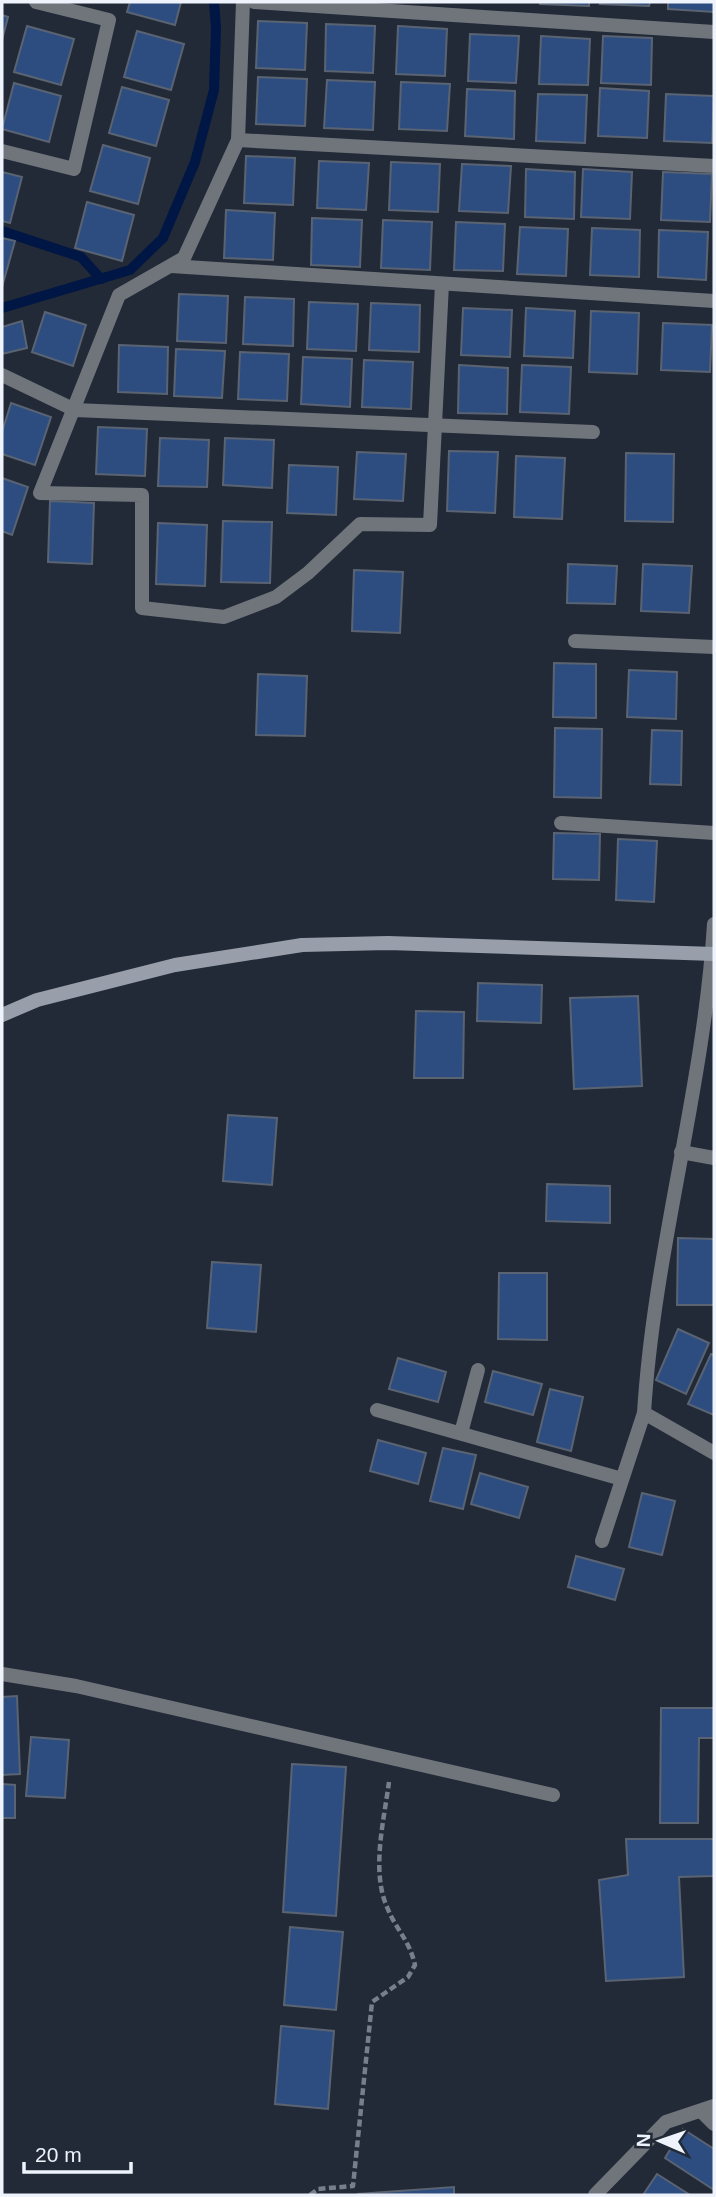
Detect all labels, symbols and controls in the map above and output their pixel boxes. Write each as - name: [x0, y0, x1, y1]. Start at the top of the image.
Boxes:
- north arrow: [625, 2106, 695, 2176]
- scale bar: [24, 2130, 131, 2174]
- text: N: [633, 2133, 654, 2148]
- text: 20 m: [35, 2143, 82, 2166]

